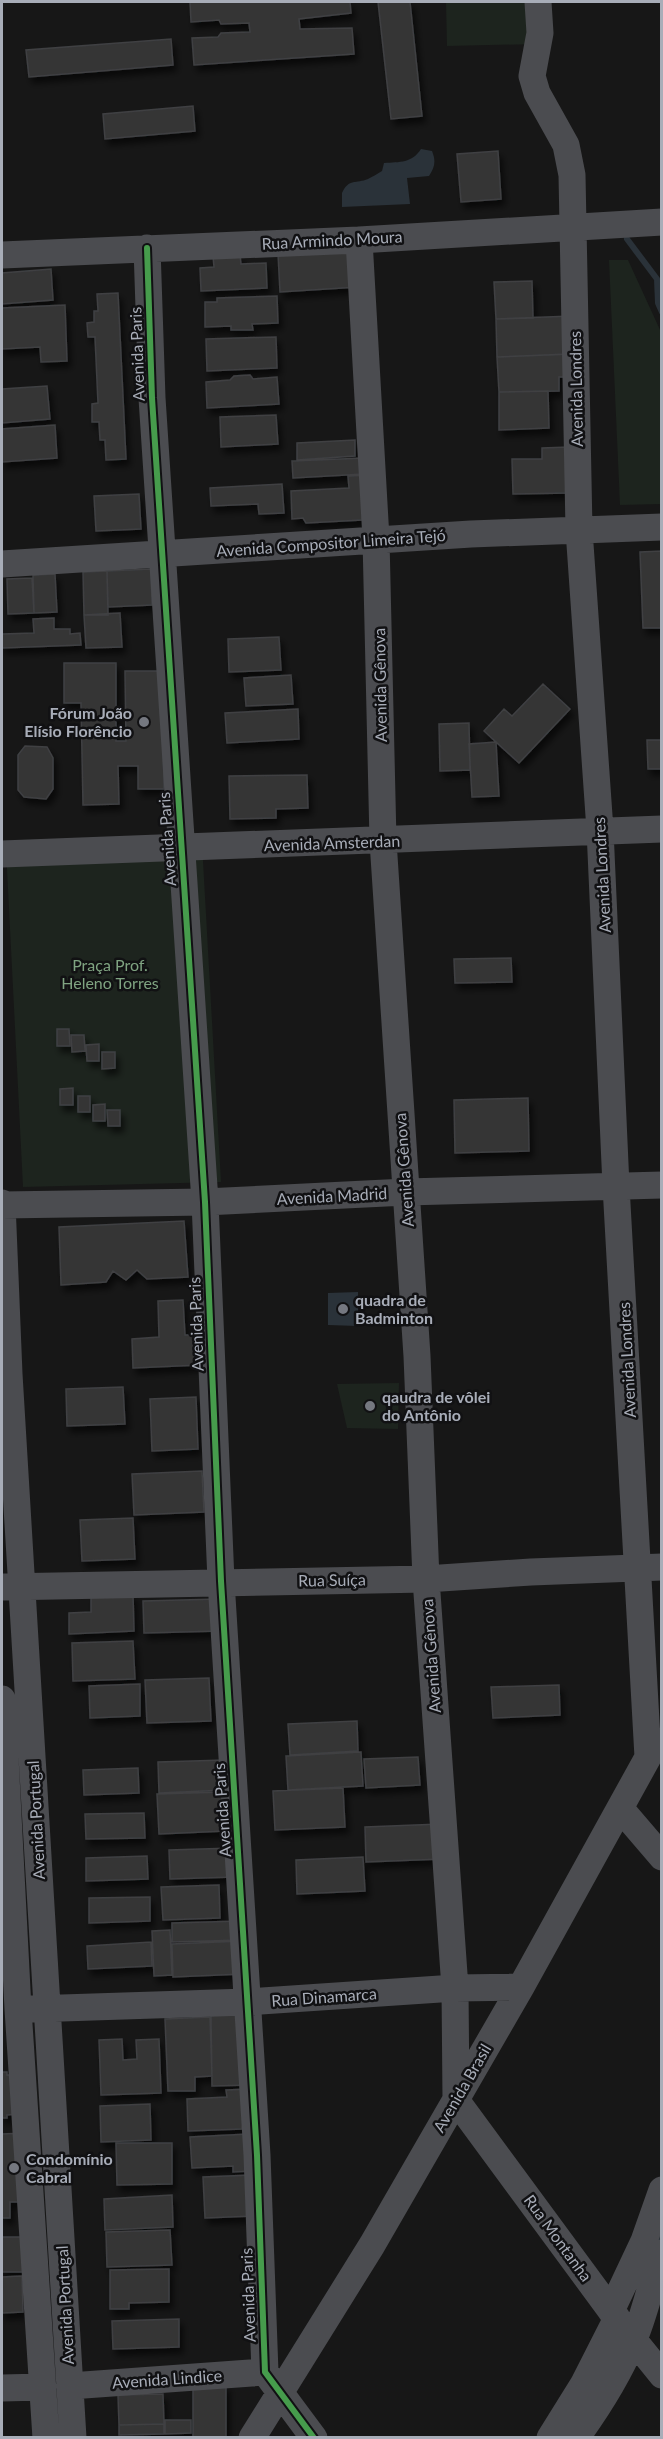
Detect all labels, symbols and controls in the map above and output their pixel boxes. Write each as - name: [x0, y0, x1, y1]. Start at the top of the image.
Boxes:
- street label: Rua Armindo Moura: [261, 226, 403, 253]
- street label: Avenida Paris: [125, 306, 148, 401]
- street label: Avenida Londres: [565, 331, 586, 447]
- street label: Avenida Compositor Limeira Tejó: [216, 525, 446, 560]
- street label: Avenida Gênova: [369, 628, 390, 742]
- place label: Fórum João Elísio Florêncio: [24, 703, 132, 740]
- marker: Fórum João Elísio Florêncio: [137, 715, 151, 729]
- street label: Avenida Paris: [154, 791, 179, 887]
- street label: Avenida Londres: [589, 817, 614, 933]
- street label: Avenida Amsterdan: [264, 831, 400, 854]
- park label: Praça Prof. Heleno Torres: [61, 955, 159, 992]
- street label: Avenida Gênova: [390, 1112, 417, 1228]
- street label: Avenida Madrid: [276, 1183, 388, 1208]
- street label: Avenida Paris: [184, 1276, 207, 1371]
- place label: quadra de Badminton: [355, 1290, 433, 1327]
- marker: quadra de Badminton: [336, 1302, 350, 1316]
- street label: Avenida Londres: [614, 1302, 639, 1418]
- place label: qaudra de vôlei do Antônio: [382, 1387, 490, 1424]
- marker: qaudra de vôlei do Antônio: [363, 1399, 377, 1413]
- street label: Rua Suíça: [298, 1569, 366, 1590]
- street label: Avenida Gênova: [417, 1598, 444, 1714]
- street label: Avenida Portugal: [23, 1760, 48, 1880]
- street label: Avenida Paris: [209, 1762, 234, 1858]
- street label: Rua Dinamarca: [271, 1983, 377, 2010]
- street label: Avenida Brasil: [429, 2040, 494, 2135]
- place label: Condomínio Cabral: [26, 2149, 113, 2186]
- marker: Condomínio Cabral: [7, 2161, 21, 2175]
- street label: Rua Montanha: [521, 2191, 596, 2285]
- street label: Avenida Portugal: [52, 2245, 77, 2365]
- street label: Avenida Paris: [236, 2247, 259, 2342]
- street label: Avenida Lindice: [111, 2365, 223, 2392]

